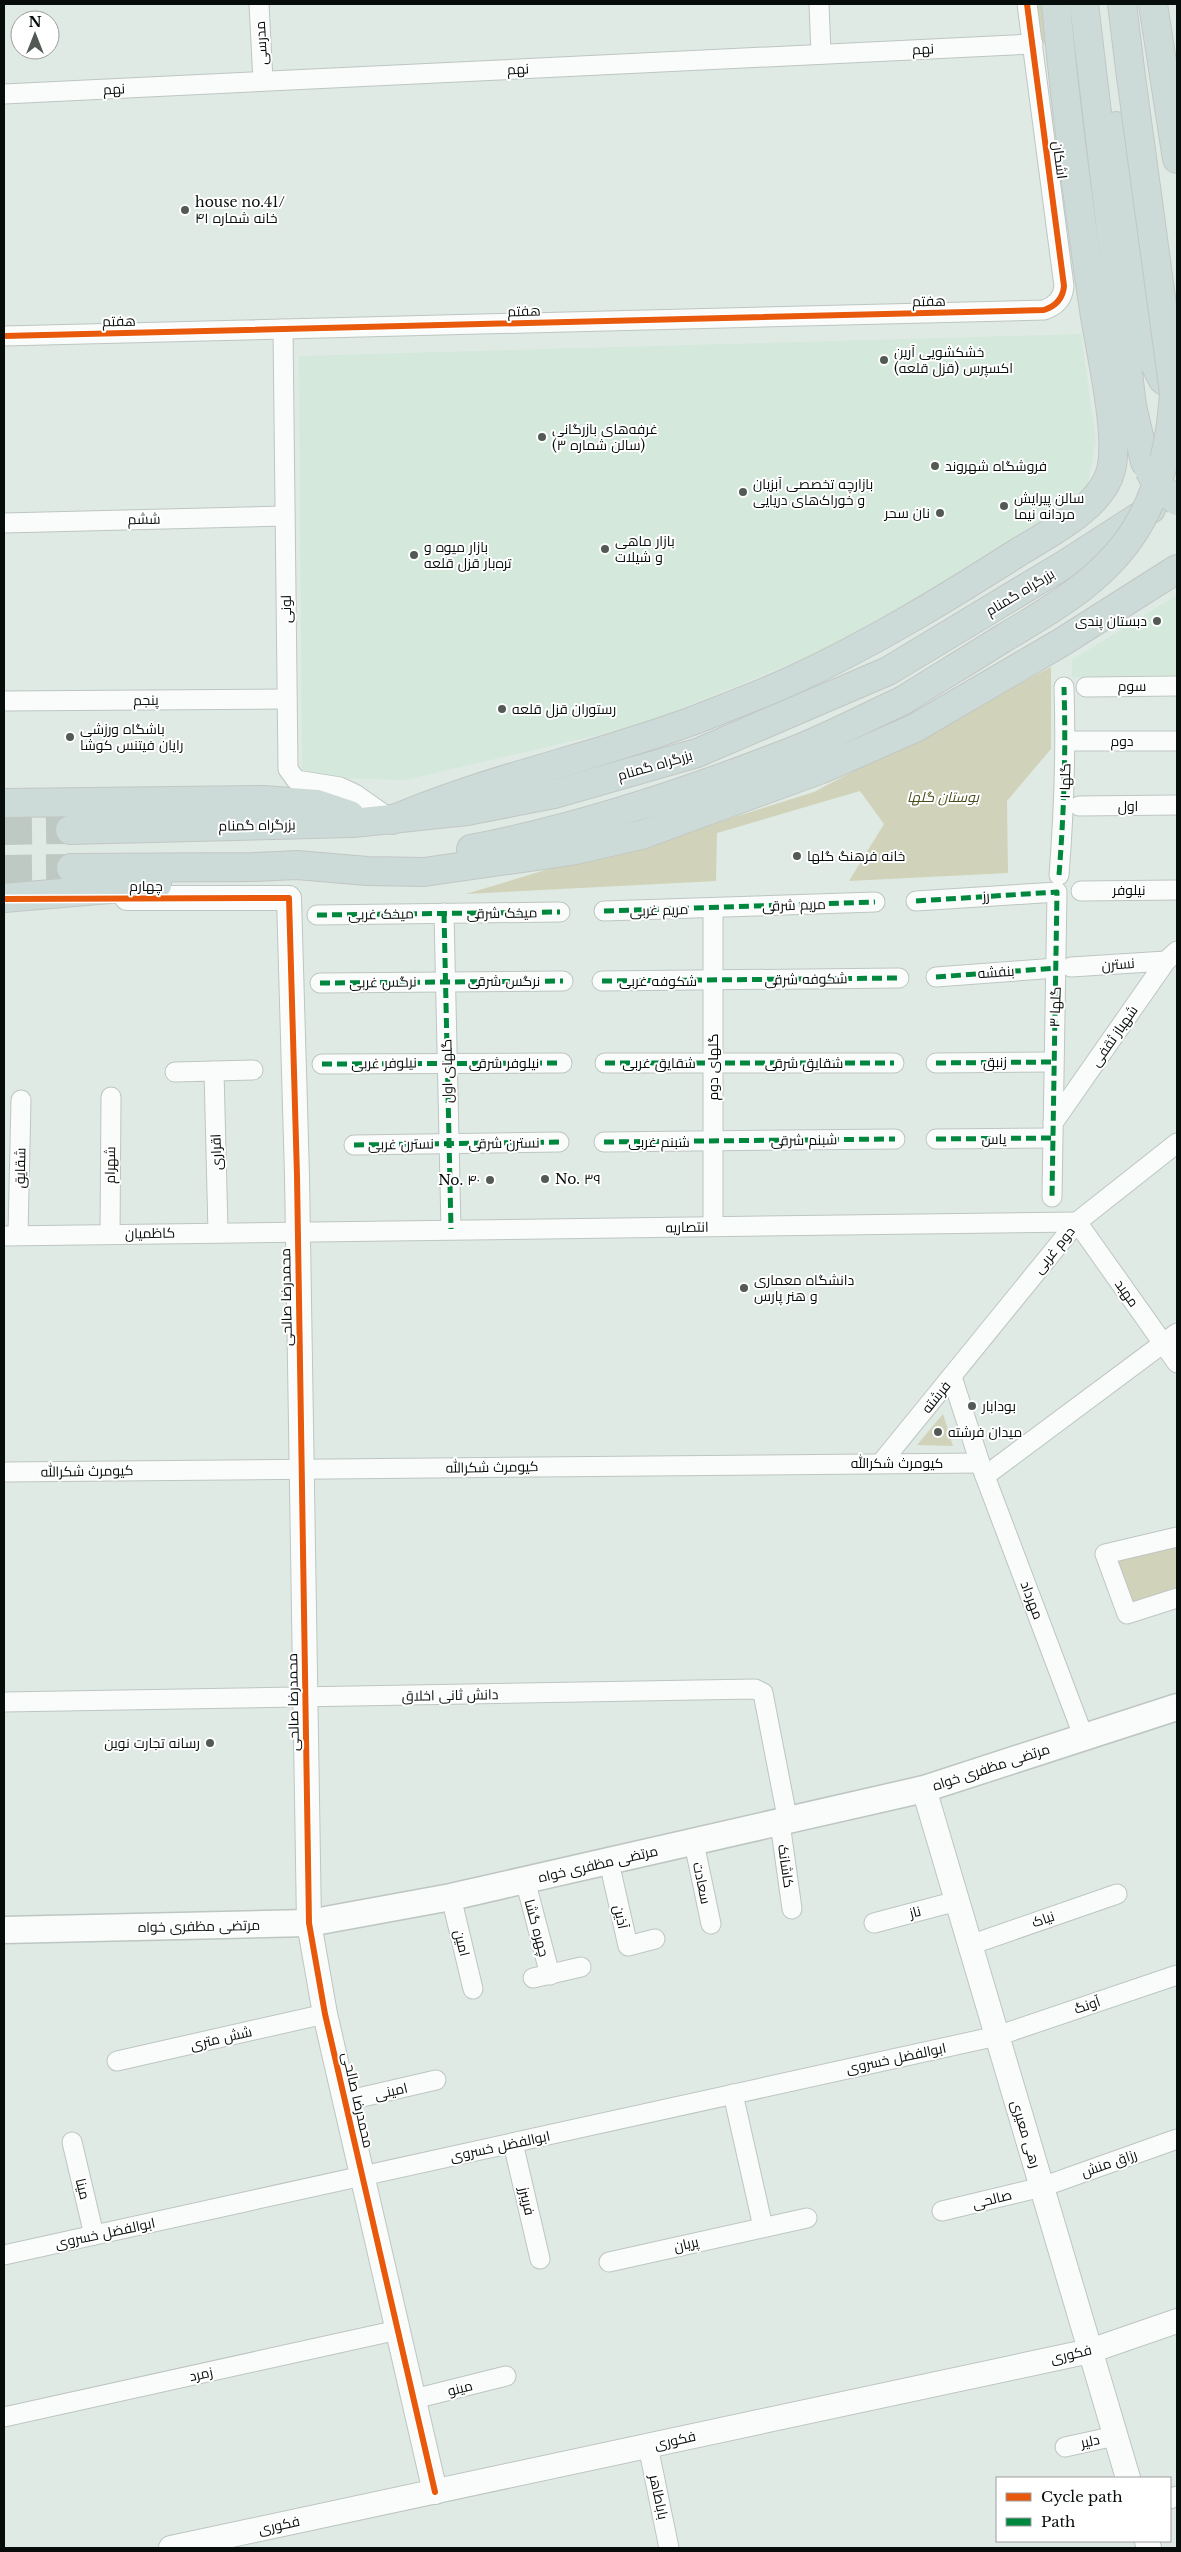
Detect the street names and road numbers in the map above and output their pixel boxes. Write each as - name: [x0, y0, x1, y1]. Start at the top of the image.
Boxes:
- street label: مدرسی: [251, 20, 271, 66]
- street label: نهم: [911, 39, 935, 60]
- street label: نهم: [506, 59, 530, 80]
- street label: نهم: [102, 79, 126, 100]
- street label: اشکان: [1049, 140, 1071, 180]
- street label: هفتم: [912, 292, 946, 311]
- street label: هفتم: [507, 301, 541, 322]
- street label: هفتم: [102, 312, 136, 331]
- street label: ششم: [127, 510, 161, 529]
- street label: بزرگراه گمنام: [982, 564, 1058, 620]
- street label: لونی: [277, 595, 295, 623]
- street label: سوم: [1118, 677, 1146, 696]
- street label: پنجم: [133, 691, 159, 710]
- street label: دوم: [1110, 732, 1134, 751]
- street label: بزرگراه گمنام: [615, 746, 695, 785]
- street label: گلها ۱: [1056, 763, 1074, 799]
- street label: اول: [1118, 797, 1138, 815]
- street label: بزرگراه گمنام: [218, 815, 296, 836]
- street label: چهارم: [129, 877, 163, 896]
- street label: نیلوفر: [1112, 881, 1145, 899]
- street label: رز: [981, 887, 990, 905]
- street label: مریم شرقی: [762, 895, 826, 916]
- street label: مریم غربی: [629, 900, 689, 921]
- street label: میخک شرقی: [467, 903, 537, 923]
- street label: میخک غربی: [348, 904, 414, 924]
- street label: نسترن: [1101, 954, 1135, 974]
- street label: بنفشه: [977, 962, 1015, 982]
- street label: شکوفه شرقی: [764, 969, 848, 989]
- street label: نرگس غربی: [349, 972, 417, 992]
- street label: نرگس شرقی: [468, 972, 540, 990]
- street label: شکوفه غربی: [619, 972, 697, 990]
- street label: گلها ۳: [1045, 986, 1065, 1028]
- street label: شهباز ثقفی: [1086, 1002, 1142, 1070]
- street label: گلهای دوم: [704, 1034, 723, 1100]
- street label: گلهای اول: [437, 1039, 457, 1103]
- street label: نیلوفر غربی: [351, 1053, 417, 1073]
- street label: زنبق: [983, 1053, 1007, 1071]
- street label: نیلوفر شرقی: [469, 1054, 539, 1072]
- street label: شقایق غربی: [622, 1054, 696, 1072]
- street label: شقایق شرقی: [765, 1054, 843, 1072]
- street label: شبنم شرقی: [771, 1130, 838, 1151]
- street label: یاس: [982, 1130, 1007, 1148]
- street label: اقراری: [206, 1133, 226, 1171]
- street label: نسترن شرقی: [468, 1133, 540, 1153]
- street label: شبنم غربی: [628, 1133, 690, 1152]
- street label: نسترن غربی: [368, 1134, 434, 1154]
- street label: شهرام: [101, 1146, 120, 1184]
- street label: شقایق: [11, 1147, 29, 1189]
- street label: انتصاریه: [665, 1218, 709, 1236]
- street label: دوم غربی: [1029, 1223, 1079, 1278]
- street label: کاظمیان: [125, 1224, 175, 1242]
- street label: محمدرضا صالحی: [276, 1248, 296, 1346]
- street label: مهبد: [1111, 1276, 1143, 1310]
- street label: فرشته: [918, 1377, 954, 1417]
- street label: کیومرث شکرالله: [851, 1454, 943, 1472]
- street label: کیومرث شکرالله: [445, 1457, 539, 1477]
- street label: کیومرث شکرالله: [40, 1461, 134, 1481]
- street label: مهرداد: [1016, 1578, 1048, 1622]
- street label: محمدرضا صالحی: [283, 1653, 303, 1751]
- street label: دانش ثانی اخلاق: [401, 1685, 499, 1705]
- street label: مرتضی مظفری خواه: [930, 1740, 1052, 1794]
- street label: مرتضی مظفری خواه: [536, 1841, 660, 1887]
- street label: کاشانک: [774, 1843, 798, 1889]
- street label: سعادت: [689, 1860, 715, 1906]
- street label: چهره گشا: [520, 1897, 553, 1959]
- street label: ناز: [906, 1902, 923, 1922]
- street label: آذین: [610, 1903, 632, 1931]
- street label: نیاک: [1029, 1907, 1057, 1931]
- street label: مرتضی مظفری خواه: [138, 1916, 260, 1936]
- street label: امین: [450, 1928, 474, 1958]
- street label: آونگ: [1072, 1992, 1103, 2018]
- street label: شش متری: [188, 2022, 254, 2054]
- street label: ابوالفضل خسروی: [844, 2039, 948, 2077]
- street label: محمدرضا صالحی: [338, 2050, 378, 2150]
- street label: امینی: [373, 2078, 409, 2104]
- street label: رهی معیری: [1007, 2098, 1045, 2170]
- street label: ابوالفضل خسروی: [448, 2127, 552, 2165]
- street label: رزاق منش: [1079, 2145, 1139, 2181]
- street label: مینا: [72, 2176, 94, 2202]
- street label: فریبرز: [515, 2184, 539, 2217]
- street label: صالحی: [970, 2185, 1014, 2213]
- street label: ابوالفضل خسروی: [53, 2214, 157, 2252]
- street label: پریان: [672, 2232, 701, 2257]
- street label: فکوری: [1048, 2341, 1094, 2367]
- street label: زمرد: [188, 2363, 214, 2385]
- street label: مینو: [446, 2376, 474, 2400]
- street label: فکوری: [653, 2427, 697, 2453]
- street label: دلیر: [1078, 2430, 1101, 2452]
- street label: باباطاهر: [645, 2472, 673, 2521]
- street label: فکوری: [257, 2512, 301, 2538]

